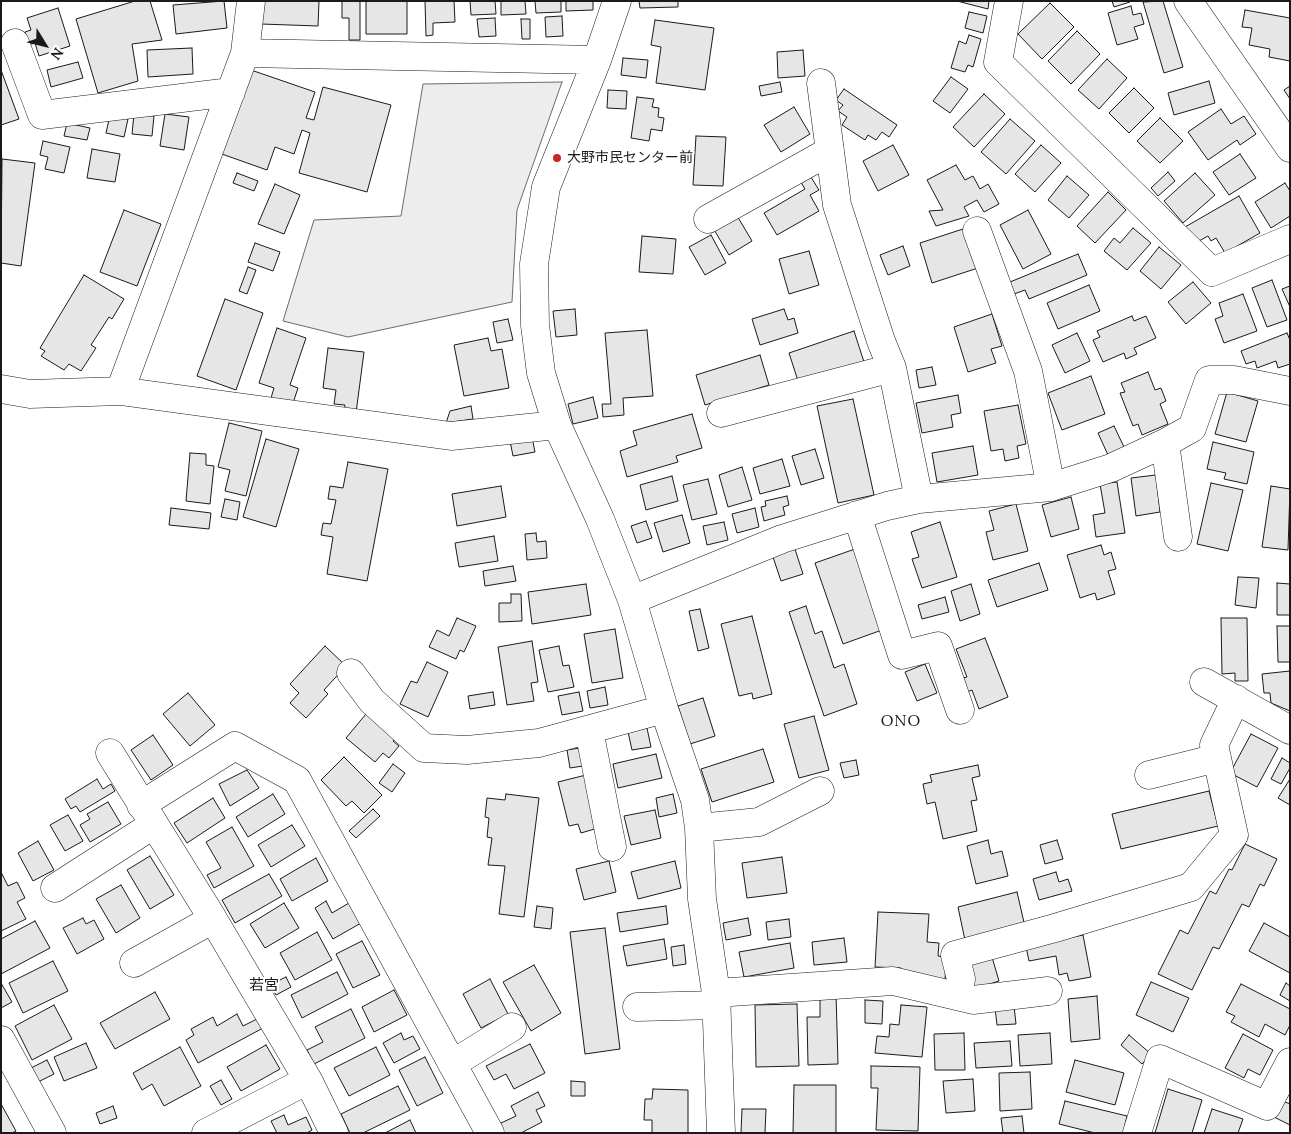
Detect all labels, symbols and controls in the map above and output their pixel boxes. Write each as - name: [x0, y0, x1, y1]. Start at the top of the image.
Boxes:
- north arrow: [20, 20, 70, 70]
- text: N: [47, 44, 68, 63]
- place label: 大野市民センター前: [567, 150, 693, 166]
- marker: 大野市民センター前: [551, 152, 563, 164]
- district label: ONO: [880, 711, 922, 731]
- district label: 若宮: [249, 977, 279, 995]

